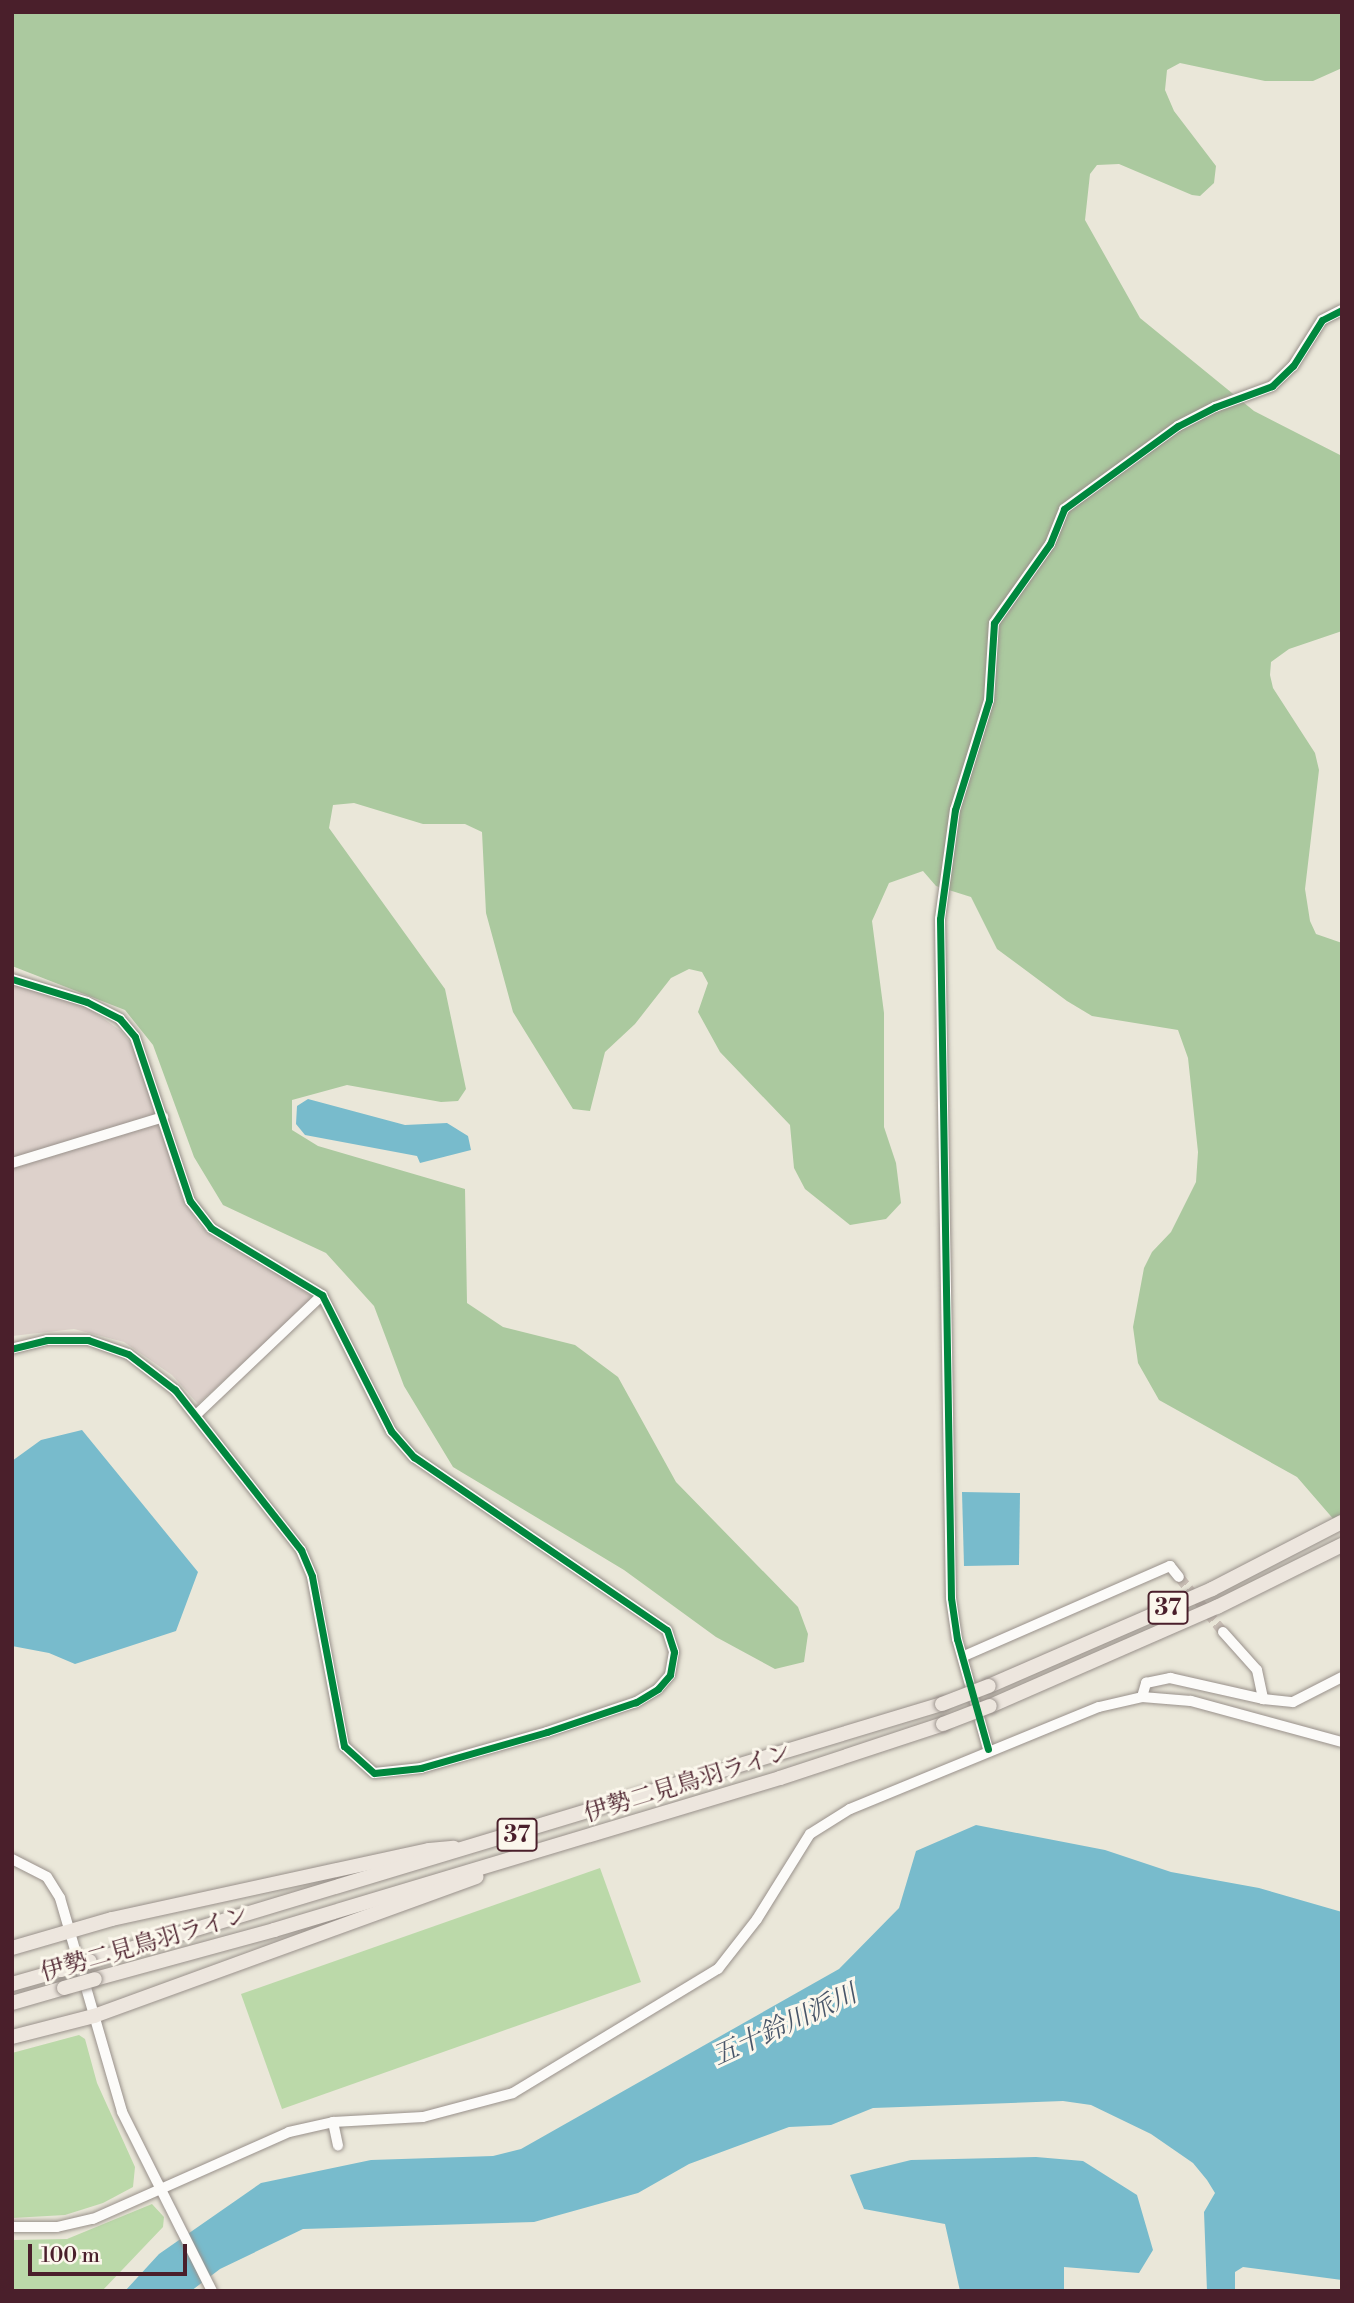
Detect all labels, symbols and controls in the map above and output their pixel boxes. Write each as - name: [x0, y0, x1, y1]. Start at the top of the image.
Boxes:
- road number: 37: [1147, 1588, 1189, 1628]
- street label: 伊勢二見鳥羽ライン: [581, 1739, 795, 1829]
- road number: 37: [496, 1816, 538, 1854]
- street label: 伊勢二見鳥羽ライン: [37, 1901, 253, 1989]
- water label: 五十鈴川派川: [708, 1979, 862, 2073]
- scale bar: [32, 2230, 191, 2274]
- text: 100 m: [41, 2243, 100, 2269]

